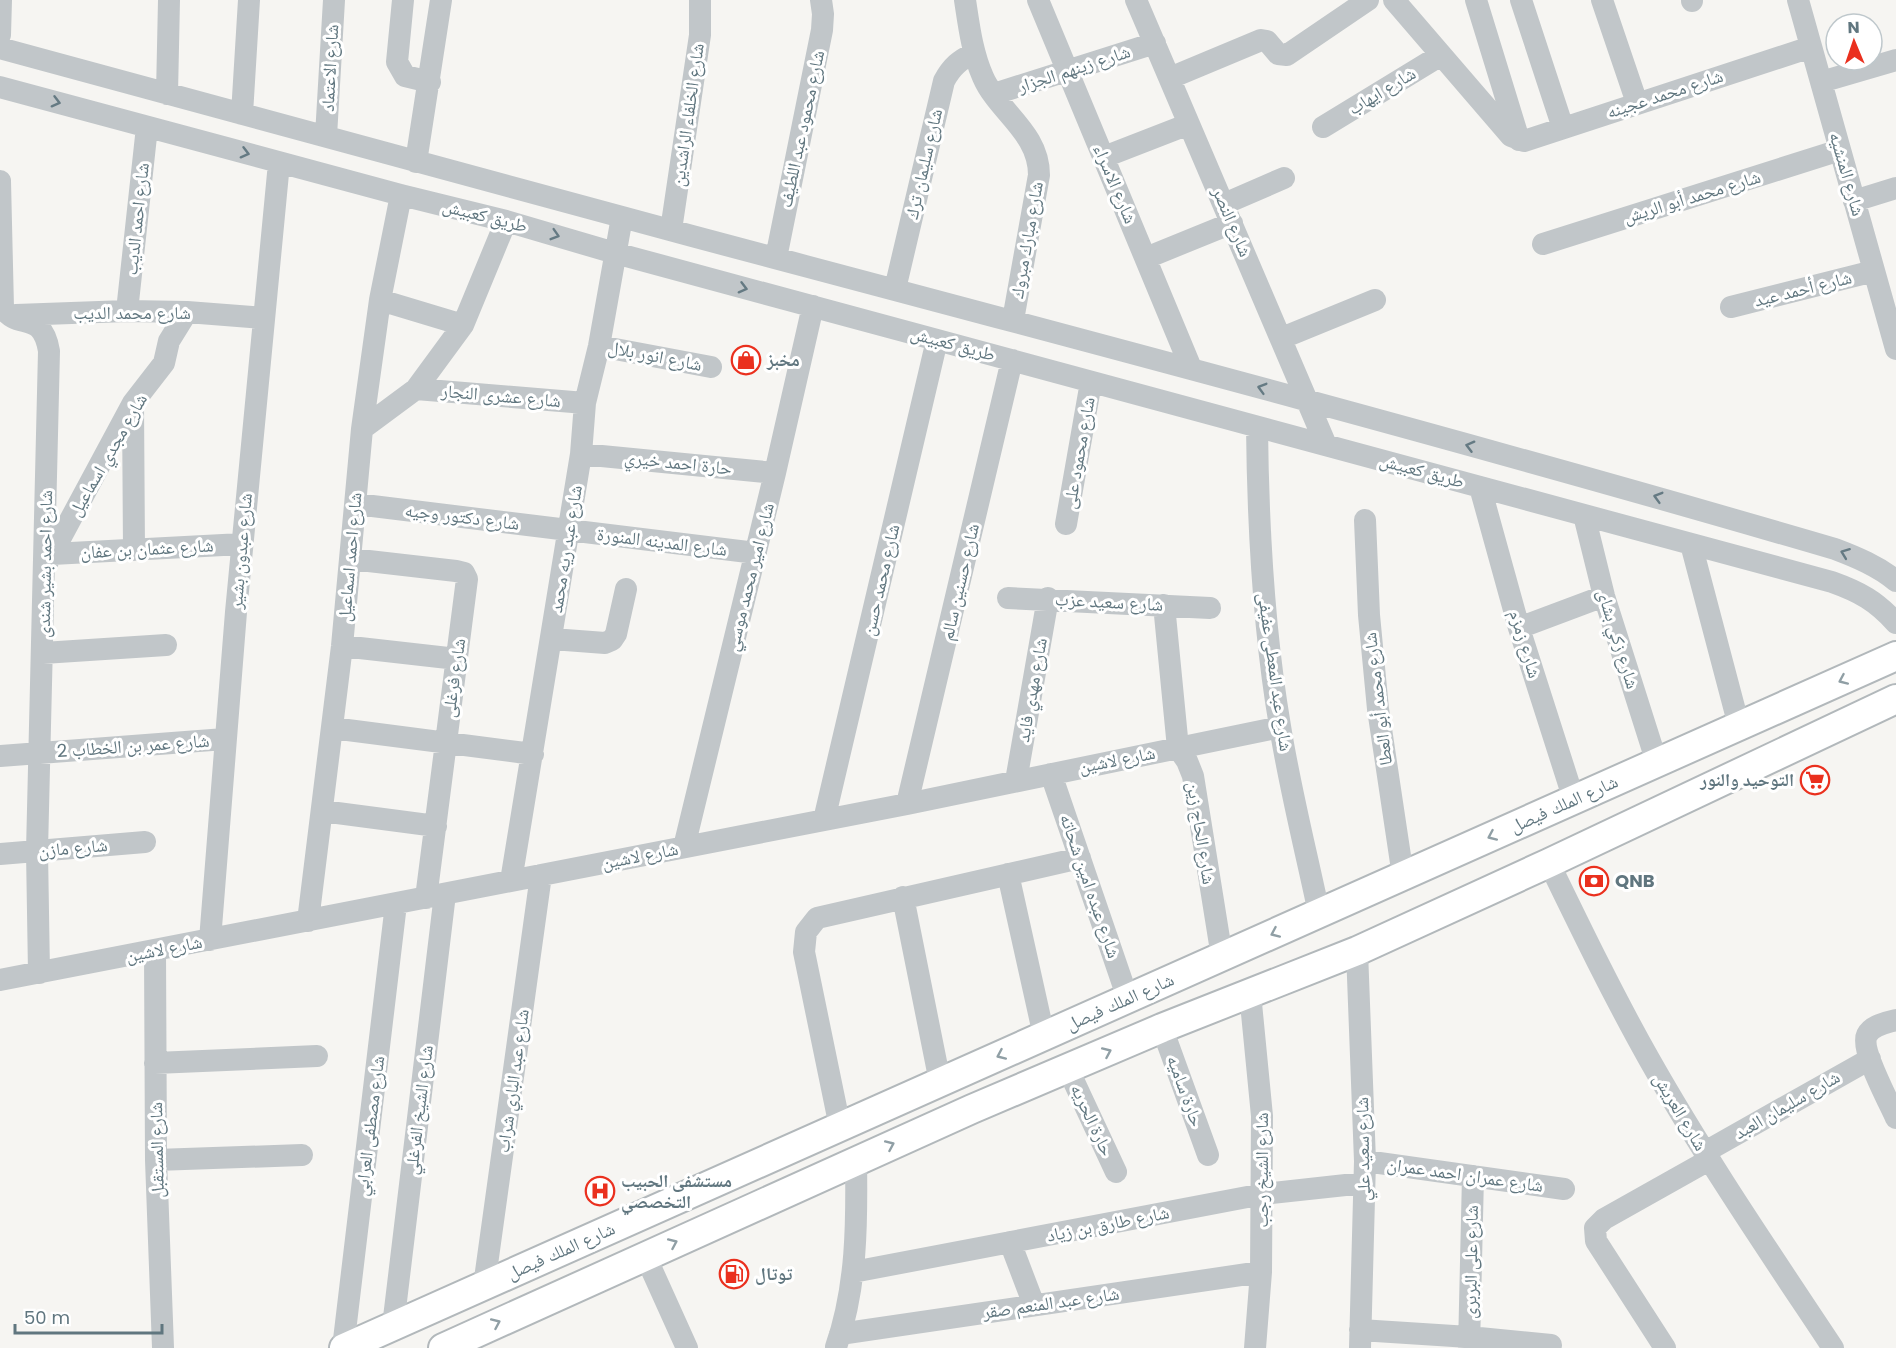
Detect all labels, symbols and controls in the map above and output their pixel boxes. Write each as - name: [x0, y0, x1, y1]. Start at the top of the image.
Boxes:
- north arrow: [1824, 12, 1884, 72]
- text: N: [1847, 16, 1860, 39]
- street label: شارع الاعتماد: [315, 24, 344, 112]
- street label: شارع زينهم الجزار: [1013, 39, 1133, 99]
- street label: شارع الخلفاء الراشدين: [665, 42, 710, 188]
- street label: شارع محمود عبد اللطيف: [773, 48, 830, 210]
- street label: شارع ايهاب: [1343, 61, 1420, 121]
- street label: شارع محمد عجينه: [1603, 63, 1726, 124]
- one-way arrow: [51, 95, 61, 108]
- street label: شارع سليمان ترك: [899, 106, 948, 222]
- street label: شارع المنشيه: [1824, 129, 1871, 219]
- street label: شارع الاسراء: [1088, 140, 1143, 227]
- one-way arrow: [239, 146, 250, 158]
- street label: شارع احمد الديب: [118, 161, 155, 276]
- street label: شارع محمد أبو الريش: [1620, 164, 1764, 229]
- street label: شارع مبارك مبروك: [1004, 180, 1049, 300]
- street label: شارع النصر: [1206, 182, 1258, 261]
- street label: طريق كعبيش: [440, 193, 530, 238]
- one-way arrow: [549, 228, 560, 240]
- street label: شارع أحمد عيد: [1752, 264, 1854, 313]
- one-way arrow: [738, 280, 748, 293]
- street label: شارع محمد الديب: [73, 300, 191, 325]
- street label: طريق كعبيش: [908, 320, 998, 367]
- street label: شارع انور بلال: [606, 334, 704, 377]
- shop icon: مخبز: [730, 344, 762, 376]
- place label: مخبز: [766, 347, 800, 372]
- street label: شارع عشرى النجار: [439, 378, 562, 413]
- one-way arrow: [1257, 383, 1268, 395]
- street label: شارع مجدي اسماعيل: [62, 389, 155, 522]
- street label: شارع محمود على: [1056, 395, 1101, 511]
- one-way arrow: [1465, 440, 1475, 453]
- street label: حارة احمد خيري: [623, 444, 733, 483]
- street label: طريق كعبيش: [1377, 447, 1467, 494]
- street label: شارع عبد ريه محمد: [543, 483, 588, 615]
- street label: شارع احمد بشير شندى: [31, 490, 58, 638]
- street label: شارع احمد اسماعيل: [331, 491, 368, 623]
- street label: شارع عبدون بشير: [223, 492, 258, 611]
- one-way arrow: [1653, 492, 1664, 504]
- street label: شارع دكتور وجيه: [403, 497, 521, 536]
- street label: شارع امير محمد موسي: [719, 500, 783, 654]
- street label: شارع المدينه المنورة: [596, 521, 729, 562]
- street label: شارع حسنين سالم: [934, 521, 985, 643]
- street label: شارع محمد حسن: [856, 522, 906, 638]
- street label: شارع عثمان بن عفان: [80, 533, 214, 564]
- one-way arrow: [1840, 548, 1851, 560]
- street label: شارع سعيد عزب: [1054, 586, 1164, 617]
- street label: شارع زكي بشاى: [1589, 586, 1646, 693]
- street label: شارع عبد المعطى عفيفى: [1252, 591, 1299, 753]
- street label: شارع زمزم: [1503, 607, 1548, 681]
- street label: شارع محمد أبو العطا: [1357, 631, 1398, 767]
- street label: شارع مهدي فايد: [1010, 636, 1055, 744]
- street label: شارع فرغلى: [436, 637, 471, 719]
- one-way arrow: [1838, 673, 1849, 685]
- street label: شارع عمر بن الخطاب 2: [56, 728, 210, 763]
- street label: شارع لاشين: [1077, 740, 1157, 779]
- supermarket icon: التوحيد والنور: [1799, 764, 1831, 796]
- place label: التوحيد والنور: [1699, 767, 1794, 792]
- street label: شارع الملك فيصل: [1506, 769, 1622, 838]
- street label: شارع الحاج زين: [1181, 780, 1222, 886]
- street label: شارع عبده امين شحاته: [1054, 810, 1127, 961]
- one-way arrow: [1487, 829, 1498, 841]
- street label: شارع مازن: [37, 832, 109, 863]
- street label: شارع لاشين: [600, 836, 680, 875]
- bank icon: QNB: [1578, 865, 1610, 897]
- place label: QNB: [1615, 868, 1655, 893]
- one-way arrow: [1271, 926, 1282, 938]
- street label: شارع لاشين: [124, 929, 204, 968]
- street label: شارع الملك فيصل: [1062, 967, 1178, 1036]
- street label: شارع عبد الباري شراب: [490, 1007, 538, 1155]
- street label: شارع الشيخ الفرغلي: [398, 1044, 441, 1177]
- one-way arrow: [1101, 1047, 1112, 1059]
- one-way arrow: [997, 1048, 1008, 1060]
- street label: حارة ساميه: [1161, 1052, 1210, 1130]
- street label: شارع مصطفى العرابي: [348, 1054, 393, 1198]
- street label: شارع سليمان العبد: [1729, 1064, 1844, 1145]
- street label: شارع العريش: [1647, 1068, 1713, 1155]
- street label: حارة الحريه: [1065, 1080, 1120, 1160]
- street label: شارع سعيد علي: [1349, 1097, 1378, 1201]
- street label: شارع المستقبل: [143, 1102, 170, 1198]
- street label: شارع الشيخ رجب: [1249, 1112, 1274, 1228]
- one-way arrow: [883, 1140, 894, 1152]
- street label: شارع عمران احمد عمران: [1385, 1151, 1545, 1198]
- place label: مستشفى الحبيب التخصصي: [621, 1168, 732, 1216]
- hospital icon: مستشفى الحبيب التخصصي: [584, 1175, 616, 1207]
- street label: شارع طارق بن زياد: [1045, 1199, 1171, 1248]
- street label: شارع على البربرى: [1457, 1205, 1484, 1319]
- street label: شارع الملك فيصل: [503, 1216, 619, 1285]
- one-way arrow: [667, 1238, 678, 1250]
- fuel station icon: توتال: [718, 1258, 750, 1290]
- place label: توتال: [755, 1261, 793, 1286]
- street label: شارع عبد المنعم صقر: [980, 1281, 1121, 1325]
- scale bar: [15, 1297, 162, 1335]
- text: 50 m: [24, 1305, 70, 1330]
- one-way arrow: [489, 1318, 500, 1330]

